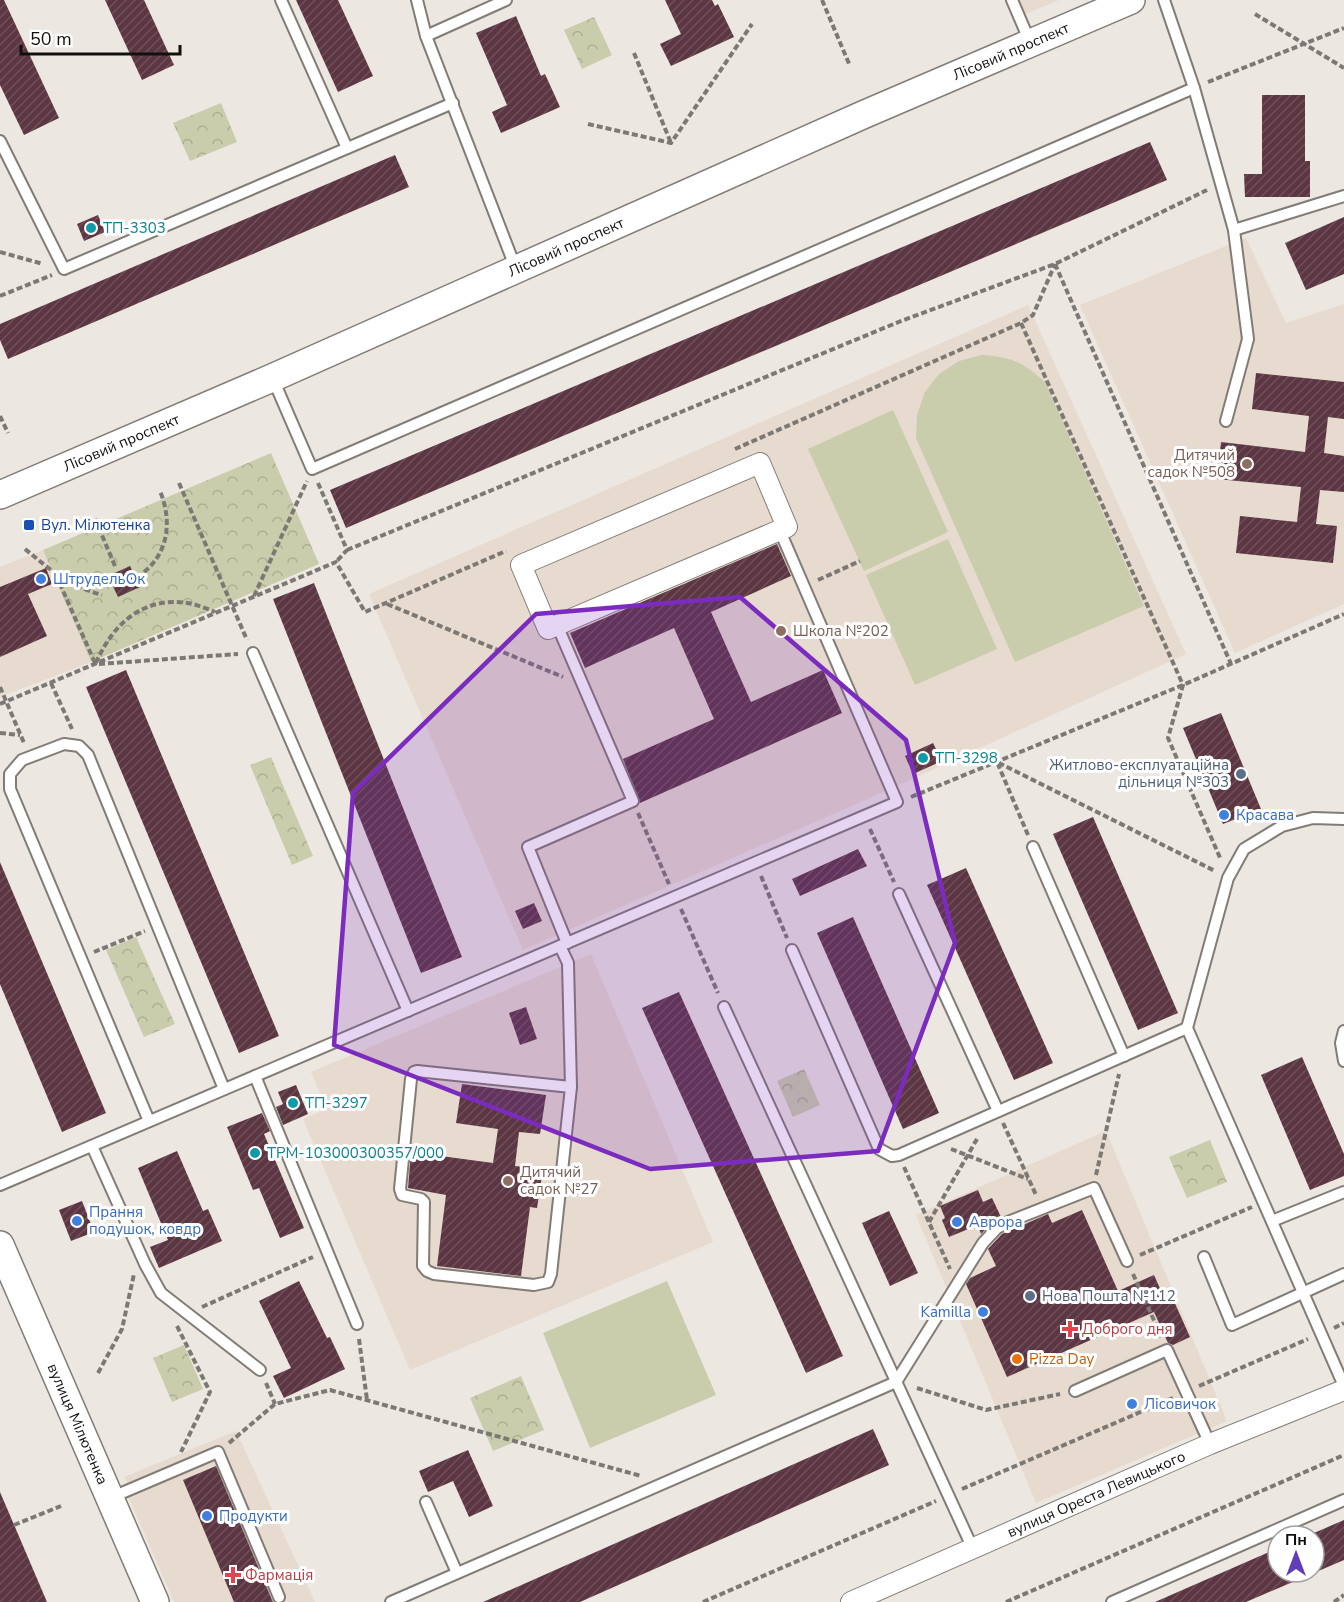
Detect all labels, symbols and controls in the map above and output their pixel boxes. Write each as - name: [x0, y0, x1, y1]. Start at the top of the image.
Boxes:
- scale bar: [21, 18, 180, 56]
- street label: Лісовий проспект: [950, 18, 1073, 85]
- text: 50 m: [30, 27, 72, 51]
- street label: Лісовий проспект: [505, 212, 627, 282]
- place label: ТП-3303: [103, 218, 166, 238]
- marker: ТП-3303: [84, 221, 98, 235]
- street label: Лісовий проспект: [60, 409, 183, 477]
- place label: Дитячий садок №508: [1148, 445, 1235, 482]
- marker: Дитячий садок №508: [1240, 457, 1254, 471]
- place label: Вул. Мілютенка: [41, 515, 151, 535]
- marker: Вул. Мілютенка: [22, 518, 36, 532]
- place label: ШтрудельОк: [53, 569, 145, 589]
- marker: ШтрудельОк: [34, 572, 48, 586]
- place label: Школа №202: [793, 621, 889, 641]
- marker: Школа №202: [774, 624, 788, 638]
- place label: ТП-3298: [935, 748, 998, 768]
- marker: ТП-3298: [916, 751, 930, 765]
- place label: Житлово-експлуатаційна дільниця №303: [1049, 755, 1229, 792]
- marker: Житлово-експлуатаційна дільниця №303: [1234, 767, 1248, 781]
- place label: Красава: [1236, 805, 1294, 825]
- marker: Красава: [1217, 808, 1231, 822]
- place label: ТП-3297: [305, 1093, 368, 1113]
- marker: ТП-3297: [286, 1096, 300, 1110]
- place label: ТРМ-103000300357/000: [267, 1143, 444, 1163]
- marker: ТРМ-103000300357/000: [248, 1146, 262, 1160]
- place label: Дитячий садок №27: [520, 1162, 598, 1199]
- marker: Дитячий садок №27: [501, 1174, 515, 1188]
- place label: Прання подушок, ковдр: [89, 1202, 201, 1239]
- place label: Аврора: [969, 1212, 1023, 1232]
- marker: Прання подушок, ковдр: [70, 1214, 84, 1228]
- marker: Аврора: [950, 1215, 964, 1229]
- place label: Нова Пошта №112: [1042, 1286, 1176, 1306]
- marker: Нова Пошта №112: [1023, 1289, 1037, 1303]
- place label: Kamilla: [921, 1302, 971, 1322]
- marker: Kamilla: [976, 1305, 990, 1319]
- place label: Доброго дня: [1082, 1319, 1173, 1339]
- marker: Доброго дня: [1063, 1322, 1077, 1336]
- place label: Pizza Day: [1029, 1349, 1095, 1369]
- marker: Pizza Day: [1010, 1352, 1024, 1366]
- street label: вулиця Мілютенка: [43, 1360, 113, 1488]
- place label: Лісовичок: [1144, 1394, 1216, 1414]
- marker: Лісовичок: [1125, 1397, 1139, 1411]
- street label: вулиця Ореста Левицького: [1004, 1446, 1189, 1542]
- place label: Продукти: [219, 1506, 288, 1526]
- marker: Продукти: [200, 1509, 214, 1523]
- north arrow: [1266, 1524, 1326, 1584]
- text: Пн: [1285, 1529, 1307, 1551]
- place label: Фармація: [245, 1565, 313, 1585]
- marker: Фармація: [226, 1568, 240, 1582]

